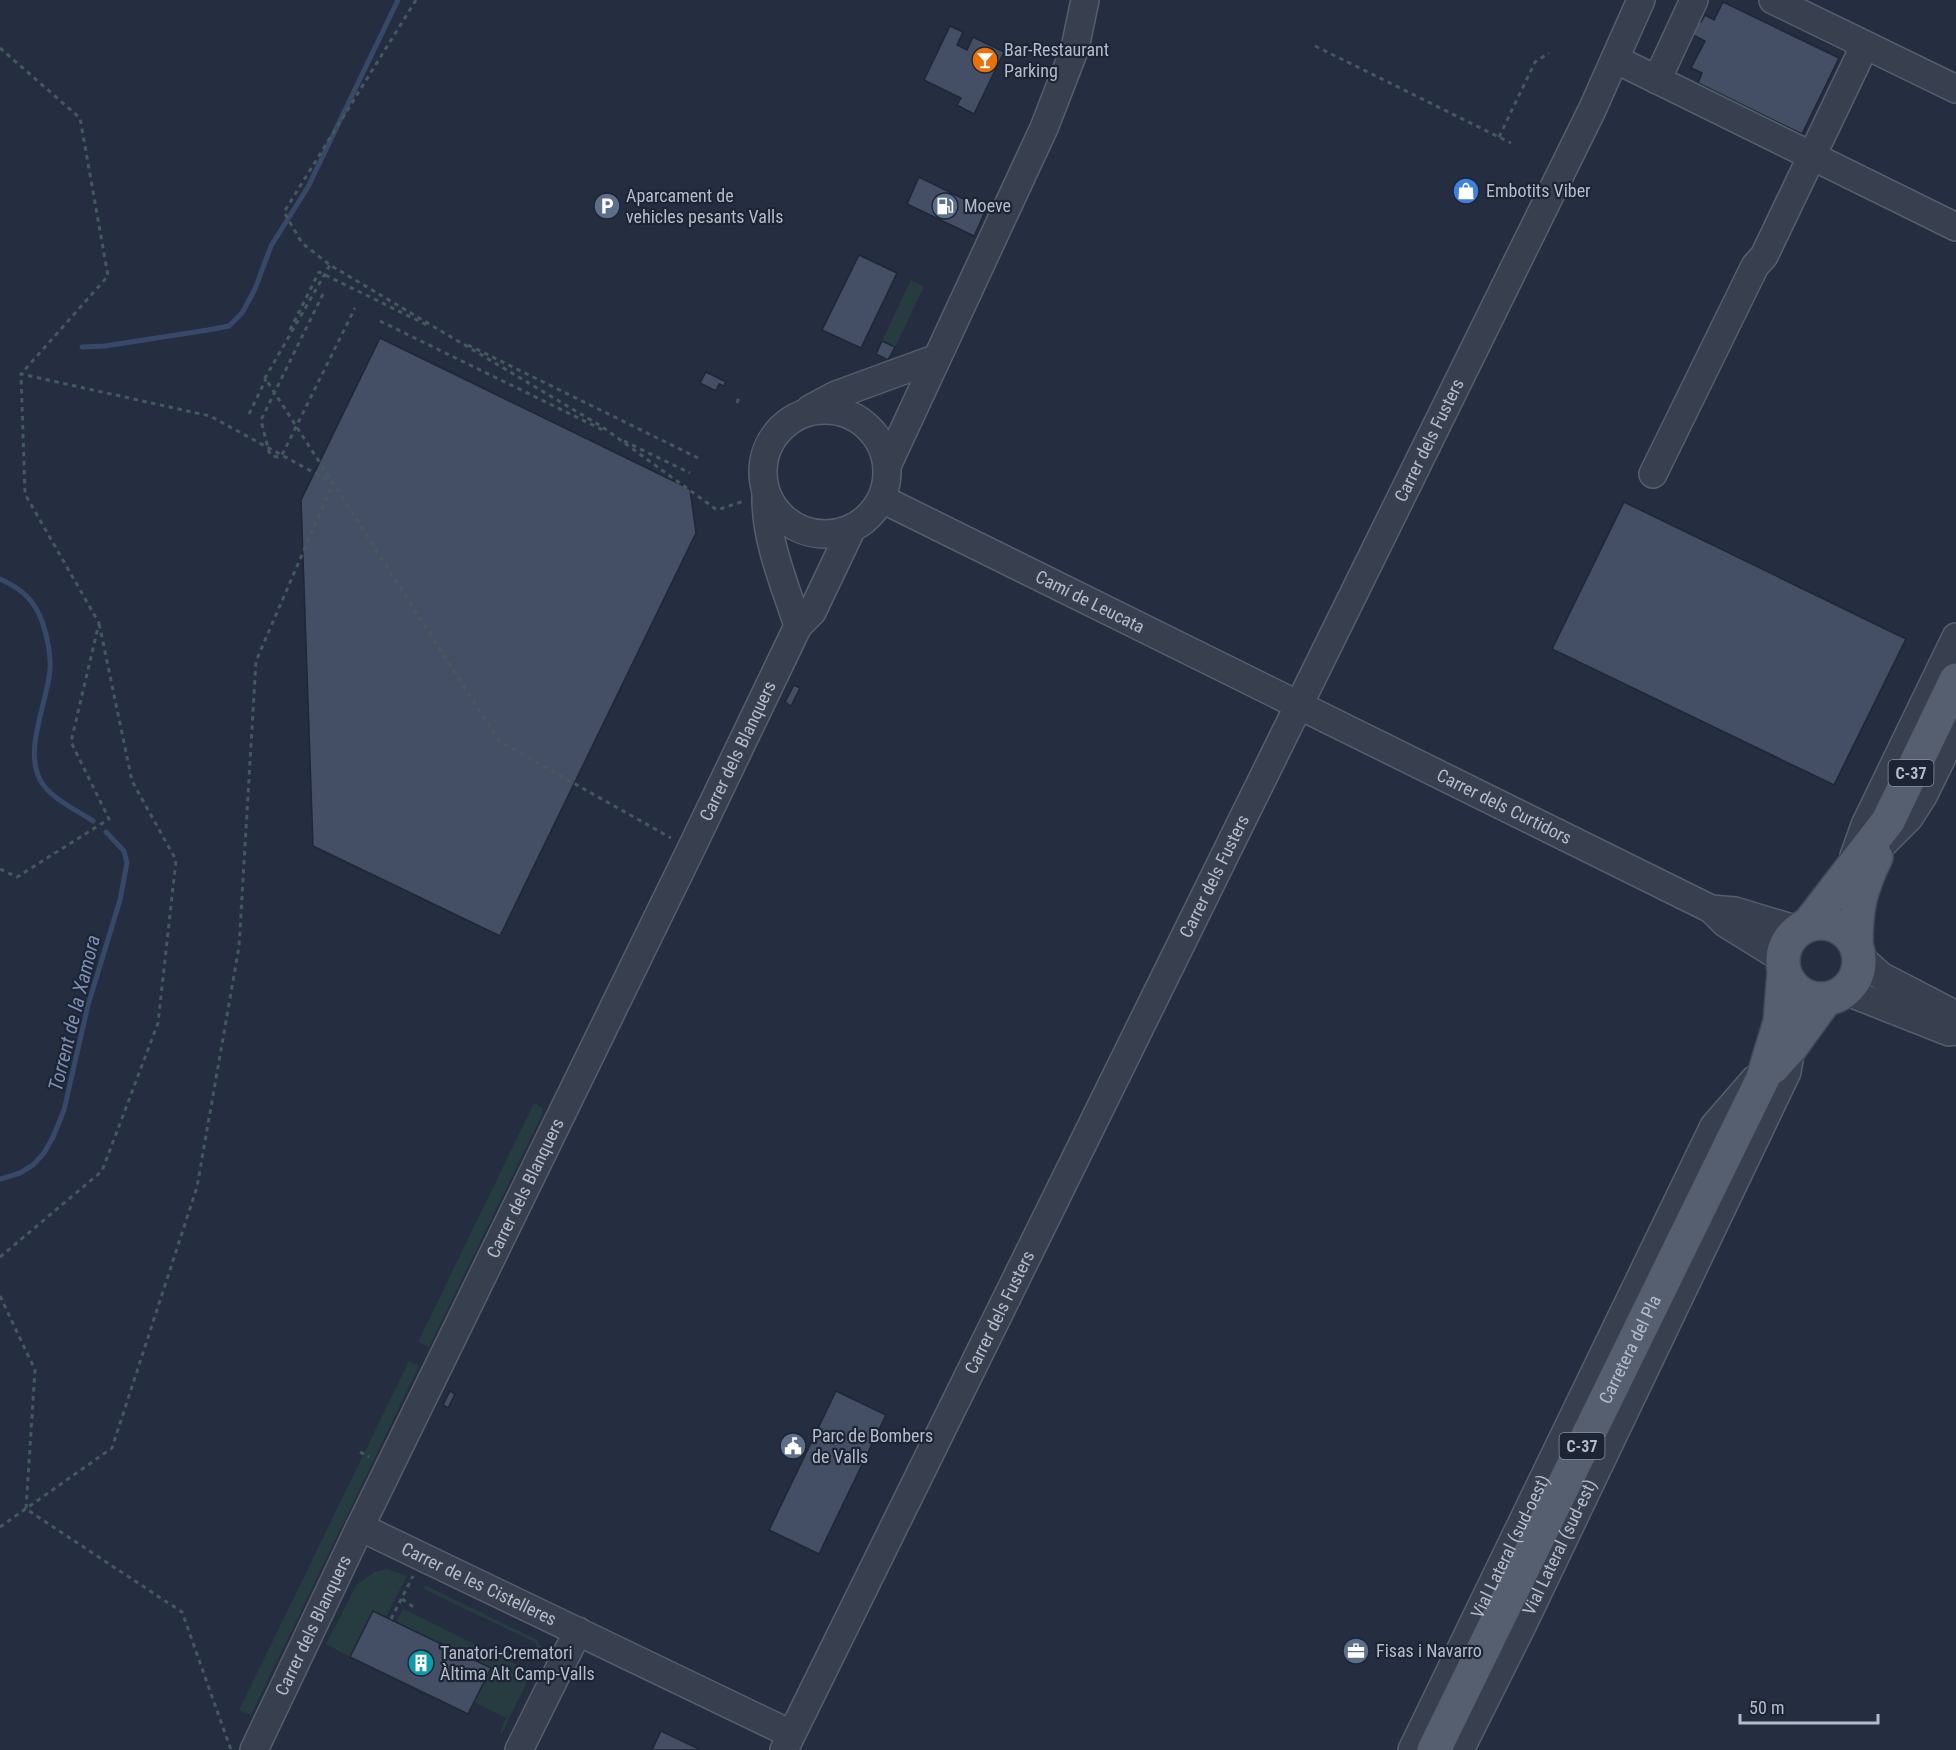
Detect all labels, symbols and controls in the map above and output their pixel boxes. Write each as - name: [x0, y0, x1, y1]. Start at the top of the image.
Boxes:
- place label: Bar-Restaurant Parking: [1004, 39, 1109, 81]
- bar icon: Bar-Restaurant Parking: [970, 45, 1000, 75]
- shop icon: Embotits Viber: [1451, 176, 1481, 206]
- place label: Embotits Viber: [1486, 180, 1591, 201]
- place label: Aparcament de vehicles pesants Valls: [626, 185, 783, 227]
- parking icon: Aparcament de vehicles pesants Valls: [592, 191, 622, 221]
- fuel station icon: Moeve: [930, 191, 960, 221]
- place label: Moeve: [964, 195, 1011, 216]
- street label: Carrer dels Fusters: [1390, 375, 1468, 505]
- street label: Camí de Leucata: [1032, 566, 1148, 637]
- street label: Carrer dels Blanquers: [695, 677, 780, 824]
- road number: C-37: [1888, 760, 1934, 786]
- street label: Carrer dels Curtidors: [1433, 764, 1575, 848]
- street label: Carrer dels Fusters: [1175, 811, 1253, 941]
- water label: Torrent de la Xamora: [43, 932, 105, 1094]
- street label: Carrer dels Blanquers: [482, 1115, 568, 1261]
- street label: Carrer dels Fusters: [960, 1247, 1038, 1377]
- street label: Carretera del Pla: [1594, 1292, 1665, 1407]
- place label: Parc de Bombers de Valls: [812, 1425, 933, 1467]
- public building icon: Parc de Bombers de Valls: [778, 1431, 808, 1461]
- road number: C-37: [1560, 1433, 1604, 1459]
- street label: Vial Lateral (sud-oest): [1466, 1471, 1555, 1622]
- street label: Vial Lateral (sud-est): [1518, 1476, 1602, 1618]
- street label: Carrer de les Cistelleres: [398, 1538, 560, 1630]
- street label: Carrer dels Blanquers: [271, 1552, 355, 1699]
- office icon: Fisas i Navarro: [1341, 1636, 1371, 1666]
- place label: Fisas i Navarro: [1376, 1640, 1482, 1661]
- place label: Tanatori-Crematori Àltima Alt Camp-Valls: [440, 1642, 595, 1684]
- building icon: Tanatori-Crematori Àltima Alt Camp-Valls: [406, 1648, 436, 1678]
- scale bar: [1740, 1687, 1878, 1725]
- text: 50 m: [1749, 1697, 1784, 1718]

